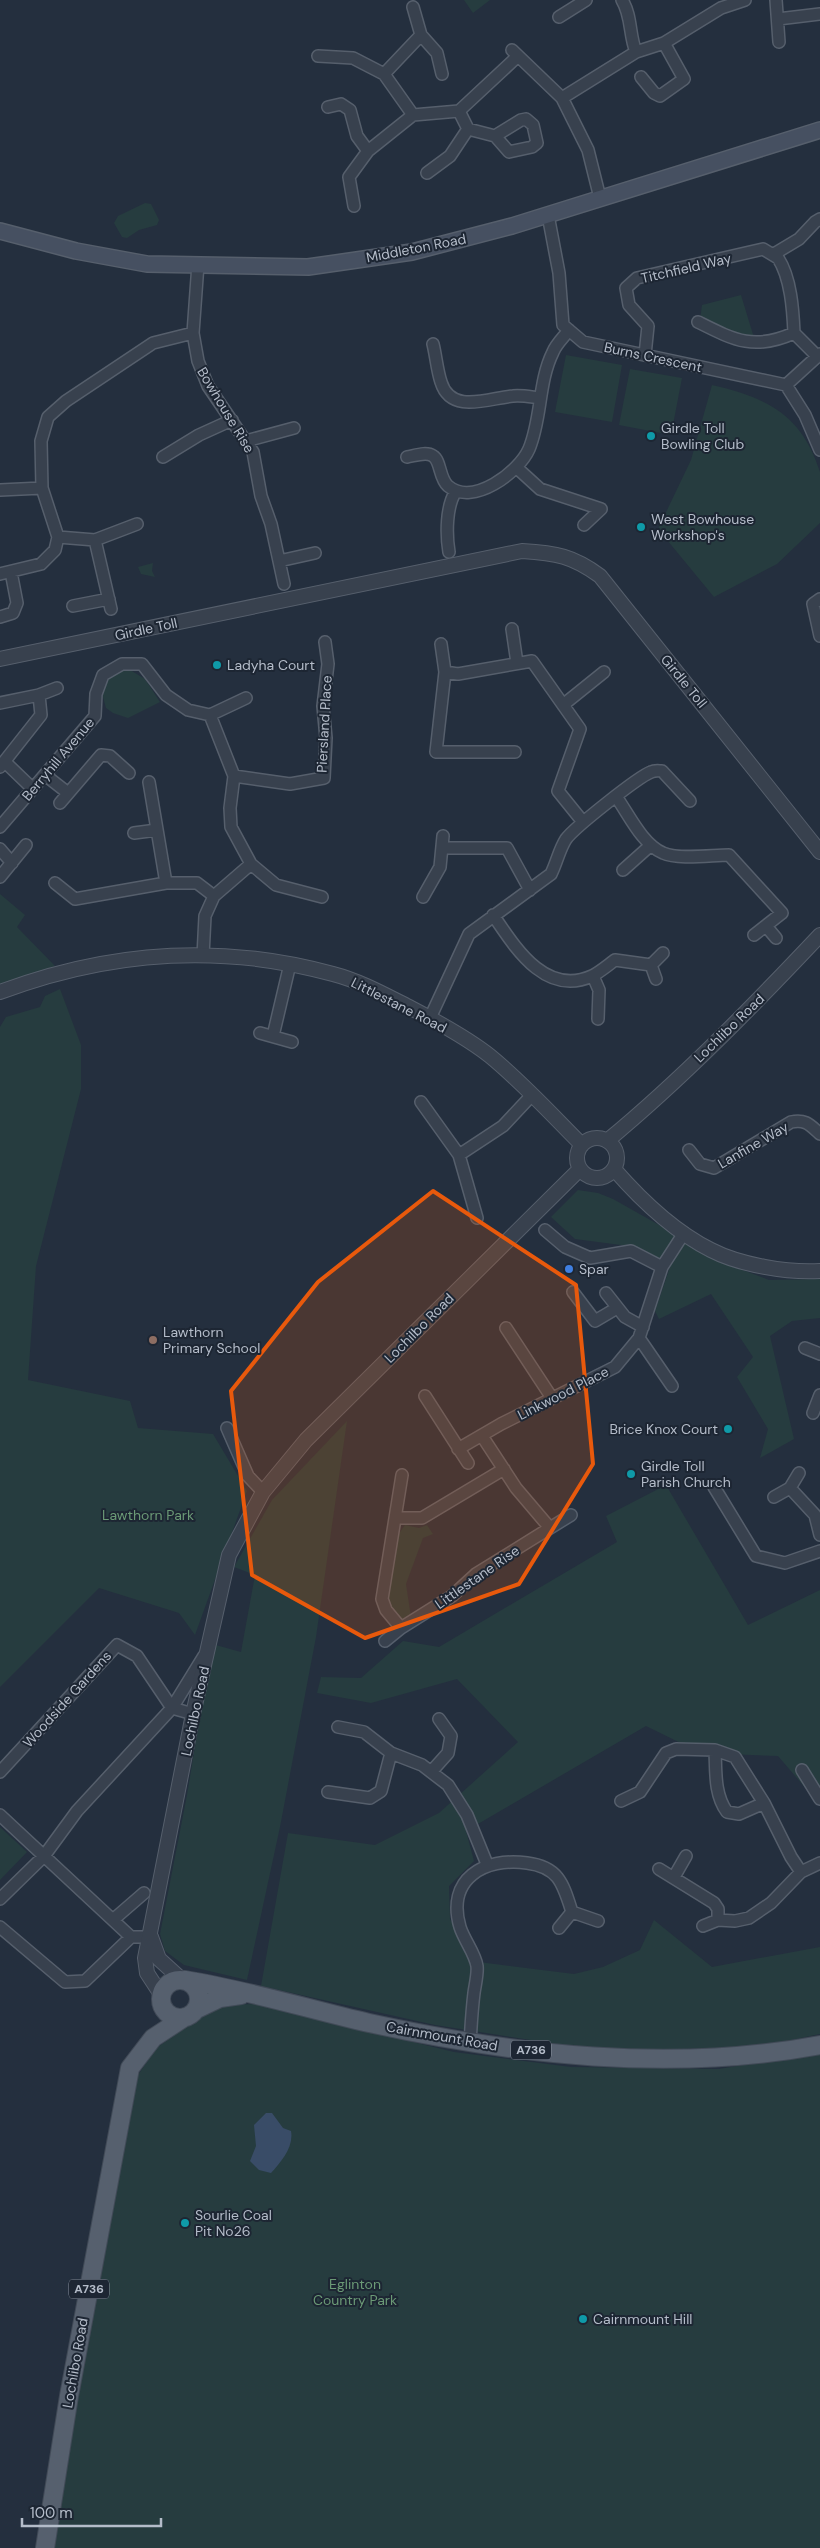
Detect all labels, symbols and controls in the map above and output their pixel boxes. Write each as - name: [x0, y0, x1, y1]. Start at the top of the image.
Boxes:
- street label: Middleton Road: [364, 229, 468, 267]
- street label: Titchfield Way: [639, 249, 733, 287]
- street label: Burns Crescent: [602, 338, 704, 376]
- street label: Bowhouse Rise: [193, 364, 259, 456]
- place label: Girdle Toll Bowling Club: [661, 419, 744, 453]
- marker: Girdle Toll Bowling Club: [645, 430, 657, 442]
- place label: West Bowhouse Workshop's: [651, 510, 754, 544]
- marker: West Bowhouse Workshop's: [635, 521, 647, 533]
- street label: Girdle Toll: [113, 614, 179, 644]
- street label: Girdle Toll: [657, 651, 711, 711]
- place label: Ladyha Court: [227, 656, 315, 674]
- marker: Ladyha Court: [211, 659, 223, 671]
- street label: Piersland Place: [312, 675, 336, 773]
- street label: Berryhill Avenue: [18, 714, 98, 804]
- street label: Littlestane Road: [348, 973, 450, 1037]
- street label: Lochlibo Road: [690, 990, 768, 1066]
- street label: Lanfine Way: [714, 1117, 792, 1172]
- place label: Spar: [579, 1260, 609, 1278]
- marker: Spar: [563, 1263, 575, 1275]
- street label: Lochilbo Road: [380, 1289, 458, 1367]
- place label: Lawthorn Primary School: [163, 1323, 260, 1357]
- marker: Lawthorn Primary School: [147, 1334, 159, 1346]
- street label: Linkwood Place: [514, 1362, 612, 1424]
- place label: Brice Knox Court: [609, 1420, 718, 1438]
- marker: Brice Knox Court: [722, 1423, 734, 1435]
- place label: Girdle Toll Parish Church: [641, 1457, 731, 1491]
- marker: Girdle Toll Parish Church: [625, 1468, 637, 1480]
- park label: Lawthorn Park: [102, 1506, 194, 1524]
- street label: Littlestane Rise: [431, 1541, 523, 1613]
- street label: Woodside Gardens: [19, 1647, 115, 1751]
- street label: Lochilbo Road: [177, 1664, 213, 1758]
- street label: Cairnmount Road: [385, 2017, 499, 2055]
- road number: A736: [511, 2040, 551, 2060]
- place label: Sourlie Coal Pit No26: [195, 2206, 272, 2240]
- marker: Sourlie Coal Pit No26: [179, 2217, 191, 2229]
- park label: Eglinton Country Park: [313, 2275, 397, 2309]
- road number: A736: [69, 2280, 109, 2298]
- place label: Cairnmount Hill: [593, 2310, 692, 2328]
- marker: Cairnmount Hill: [577, 2313, 589, 2325]
- street label: Lochlibo Road: [58, 2316, 92, 2410]
- scale bar: [22, 2496, 161, 2528]
- text: 100 m: [30, 2503, 73, 2523]

